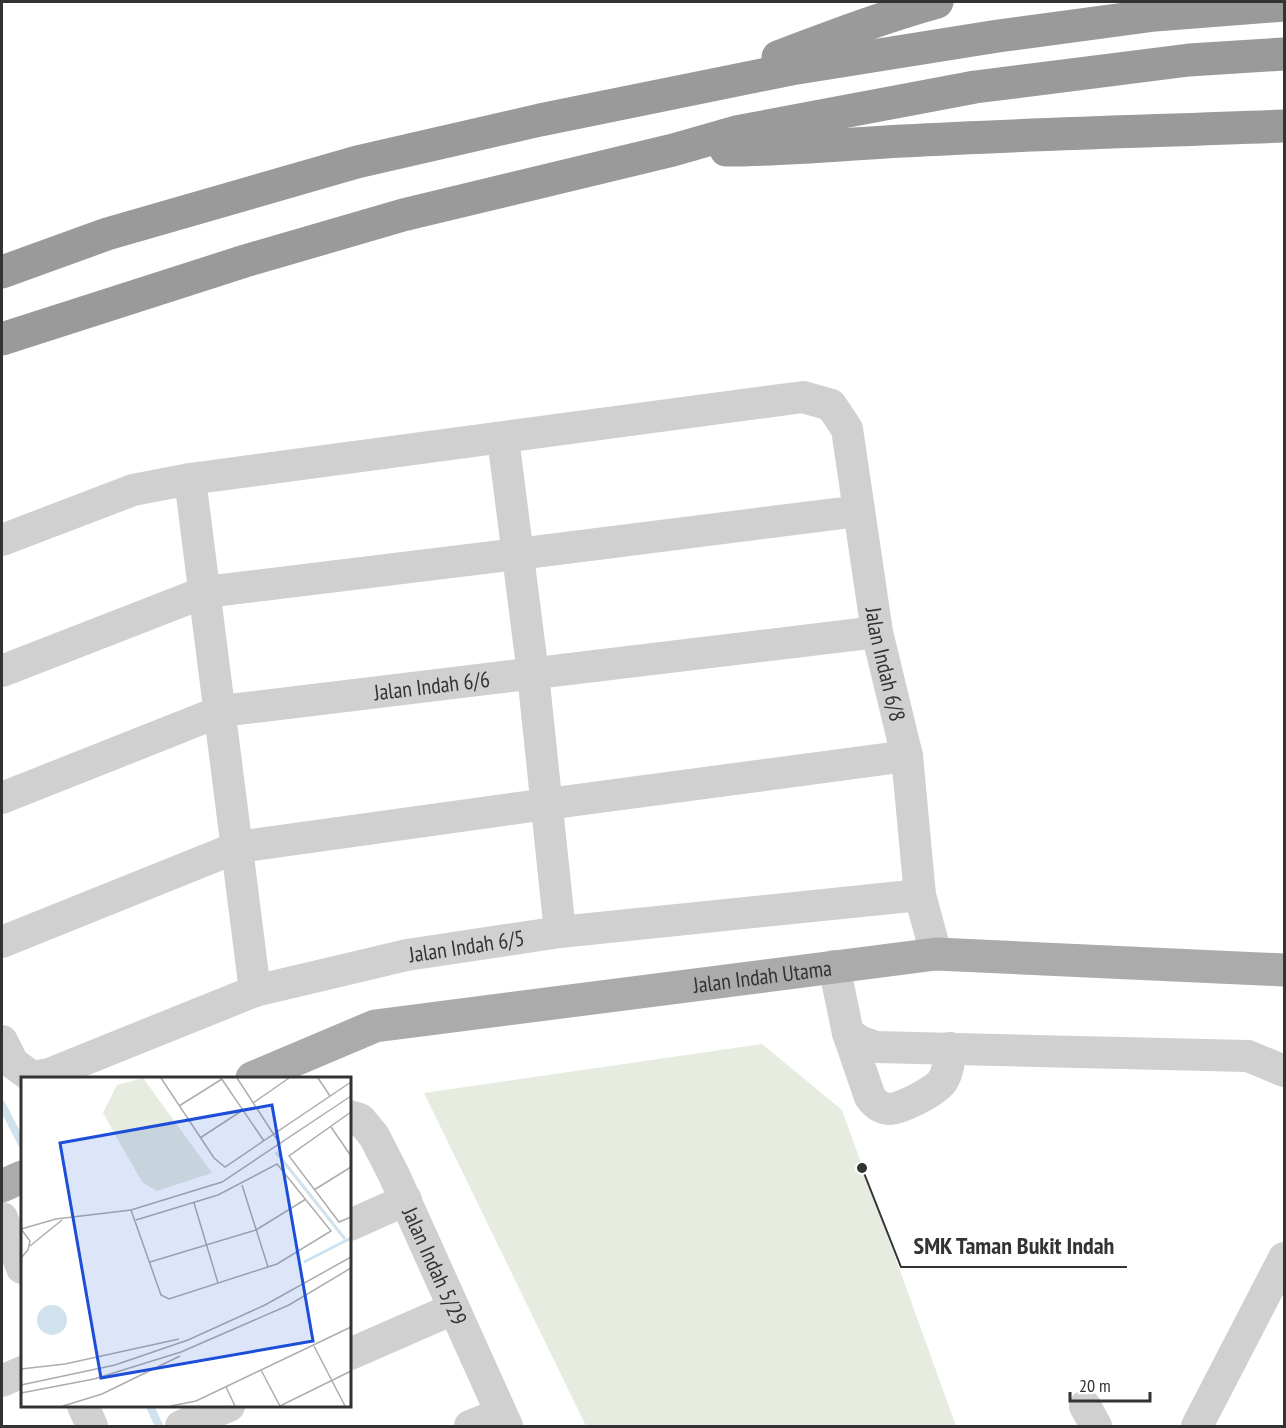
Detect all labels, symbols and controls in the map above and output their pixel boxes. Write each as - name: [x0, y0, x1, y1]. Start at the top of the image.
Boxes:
- street label: Jalan Indah 6/8: [859, 604, 912, 724]
- street label: Jalan Indah 6/6: [371, 665, 491, 707]
- street label: Jalan Indah 6/5: [406, 924, 526, 969]
- street label: Jalan Indah Utama: [690, 954, 833, 999]
- inset map: [21, 1077, 351, 1407]
- street label: Jalan Indah 5/29: [396, 1202, 474, 1329]
- callout: SMK Taman Bukit Indah: [901, 1225, 1127, 1267]
- text: SMK Taman Bukit Indah: [914, 1230, 1114, 1261]
- scale bar: [1070, 1365, 1150, 1403]
- text: 20 m: [1079, 1374, 1111, 1397]

